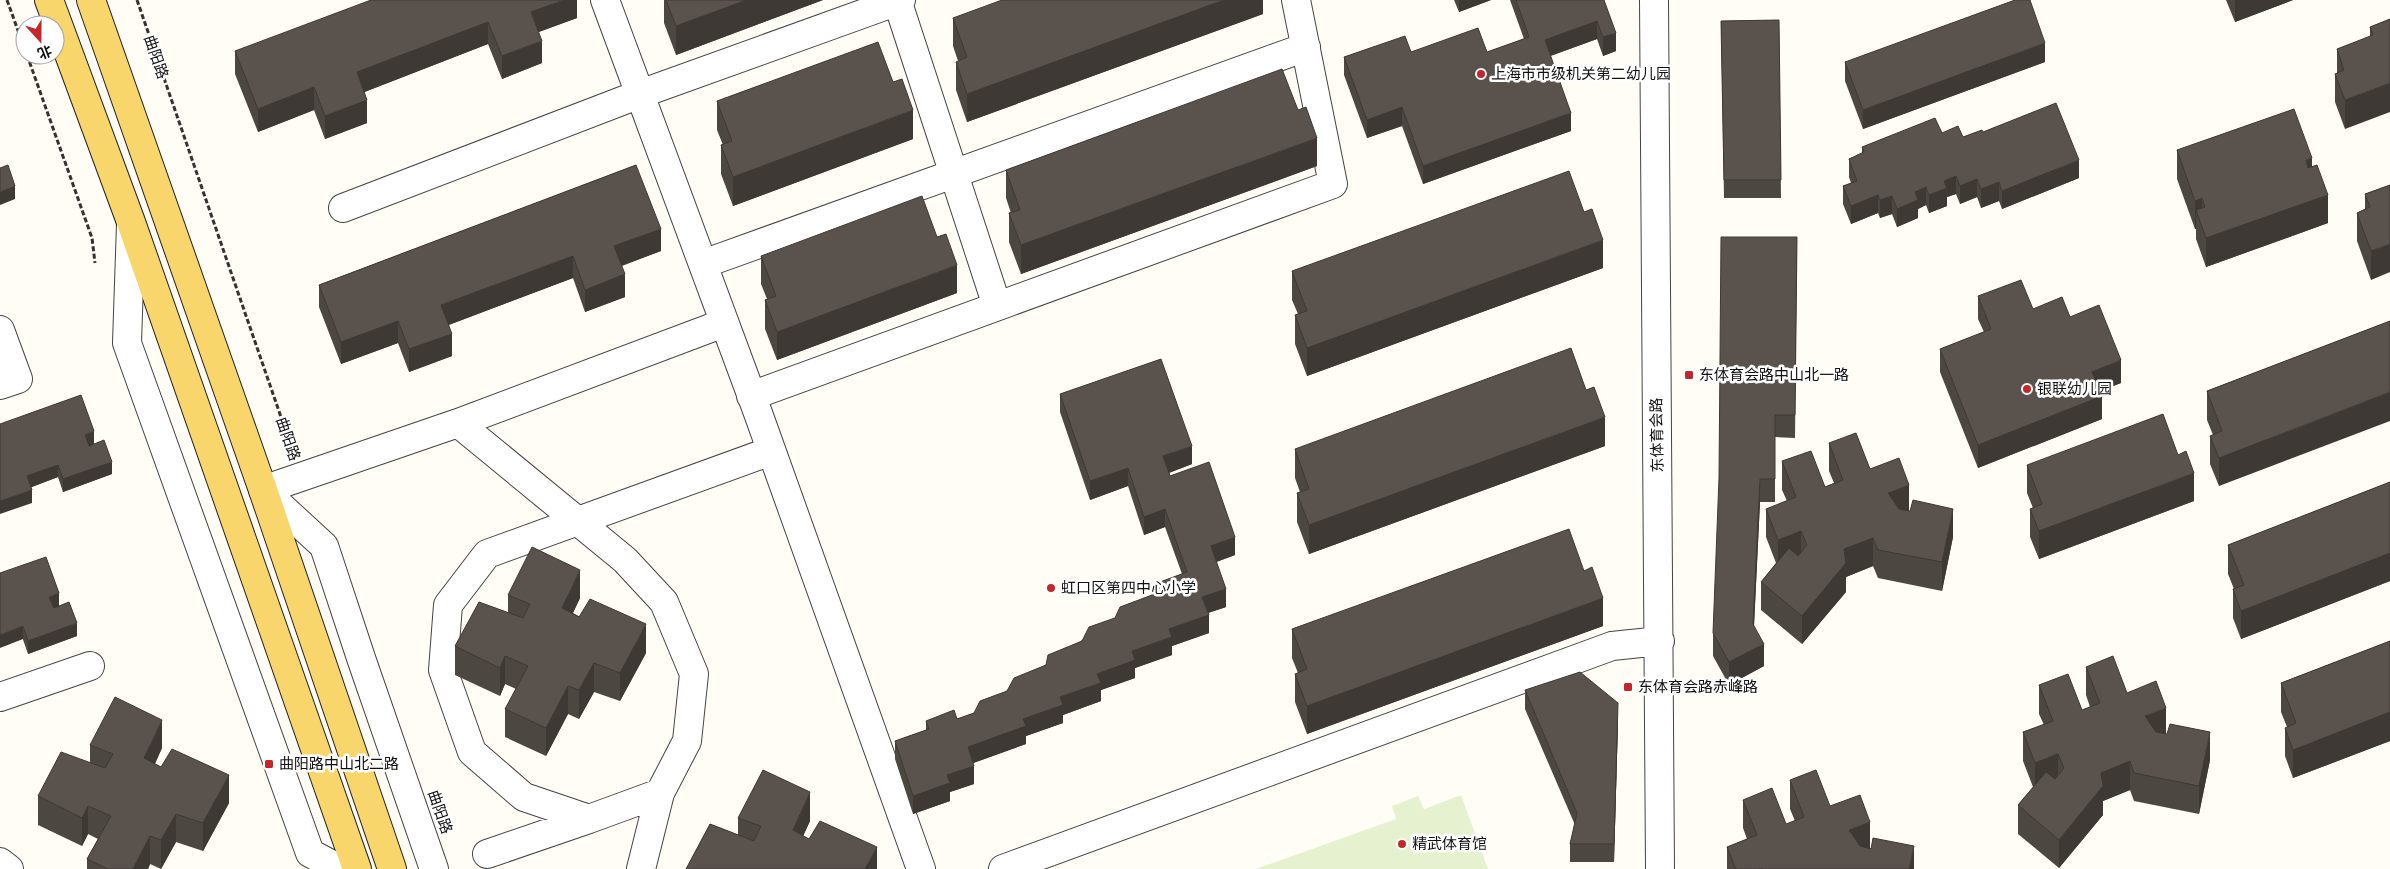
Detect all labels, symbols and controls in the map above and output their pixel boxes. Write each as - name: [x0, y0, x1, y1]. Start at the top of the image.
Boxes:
- north arrow: [15, 15, 65, 65]
- street label: 曲阳路: [140, 33, 172, 81]
- text: 北: [35, 41, 54, 62]
- place label: 上海市市级机关第二幼儿园: [1491, 65, 1671, 83]
- marker: 上海市市级机关第二幼儿园: [1475, 68, 1487, 80]
- place label: 东体育会路中山北一路: [1699, 366, 1849, 384]
- marker: 东体育会路中山北一路: [1683, 369, 1695, 381]
- place label: 银联幼儿园: [2037, 380, 2112, 398]
- marker: 银联幼儿园: [2021, 383, 2033, 395]
- street label: 东体育会路: [1647, 397, 1667, 473]
- street label: 曲阳路: [272, 415, 304, 463]
- place label: 虹口区第四中心小学: [1061, 579, 1196, 597]
- marker: 虹口区第四中心小学: [1045, 582, 1057, 594]
- place label: 东体育会路赤峰路: [1638, 678, 1758, 696]
- marker: 东体育会路赤峰路: [1622, 681, 1634, 693]
- place label: 曲阳路中山北二路: [279, 755, 399, 773]
- marker: 曲阳路中山北二路: [263, 758, 275, 770]
- street label: 曲阳路: [424, 788, 456, 836]
- place label: 精武体育馆: [1412, 835, 1487, 853]
- marker: 精武体育馆: [1396, 838, 1408, 850]

